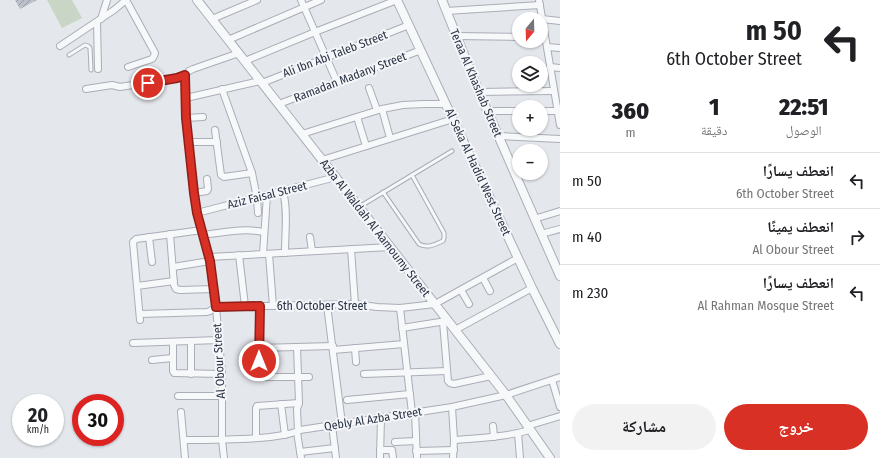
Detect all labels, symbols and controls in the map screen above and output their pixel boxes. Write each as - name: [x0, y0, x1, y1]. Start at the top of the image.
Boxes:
- north arrow: [512, 12, 548, 48]
- map controls: [512, 12, 548, 180]
- text: 50 m: [746, 14, 802, 47]
- icon: left: [816, 16, 868, 68]
- street label: Teraa Al Khashab Street: [447, 27, 505, 139]
- street label: Ali Ibn Abi Taleb Street: [281, 28, 389, 80]
- text: 6th October Street: [666, 48, 802, 70]
- street label: Ramadan Madany Street: [292, 49, 408, 105]
- button: layers: [512, 56, 548, 92]
- pin: [131, 66, 165, 100]
- icon: arrive: [137, 72, 159, 94]
- text: 1: [709, 93, 719, 121]
- text: 22:51: [779, 93, 828, 121]
- text: 360: [612, 97, 649, 125]
- button: +: [512, 100, 548, 136]
- street label: Al Seka Al Hadid West Street: [442, 106, 514, 238]
- text: دقيقة: [701, 123, 727, 138]
- text: الوصول: [786, 123, 822, 138]
- text: m: [625, 125, 635, 140]
- button: −: [512, 144, 548, 180]
- street label: Azba Al Waldah Al Aamoumy Street: [317, 157, 433, 300]
- text: انعطف يسارًا: [763, 162, 834, 180]
- icon: left: [846, 170, 868, 192]
- text: 50 m: [572, 172, 602, 190]
- street label: Aziz Faisal Street: [226, 178, 308, 212]
- text: 6th October Street: [736, 186, 834, 201]
- text: انعطف يمينًا: [767, 218, 834, 236]
- icon: right: [846, 226, 868, 248]
- text: 40 m: [572, 228, 602, 246]
- text: Al Obour Street: [752, 242, 834, 257]
- text: انعطف يسارًا: [763, 274, 834, 292]
- icon: left: [846, 282, 868, 304]
- text: 230 m: [572, 284, 608, 302]
- text: Al Rahman Mosque Street: [697, 298, 834, 313]
- street label: 6th October Street: [277, 299, 367, 313]
- street label: Al Obour Street: [210, 323, 228, 399]
- position arrow: [238, 340, 280, 382]
- speed limit sign: 30: [72, 394, 124, 446]
- text: 20: [28, 403, 48, 427]
- street label: Qebly Al Azba Street: [323, 404, 423, 434]
- button: مشاركة: [572, 404, 716, 450]
- button: خروج: [724, 404, 868, 450]
- text: km/h: [27, 424, 49, 436]

